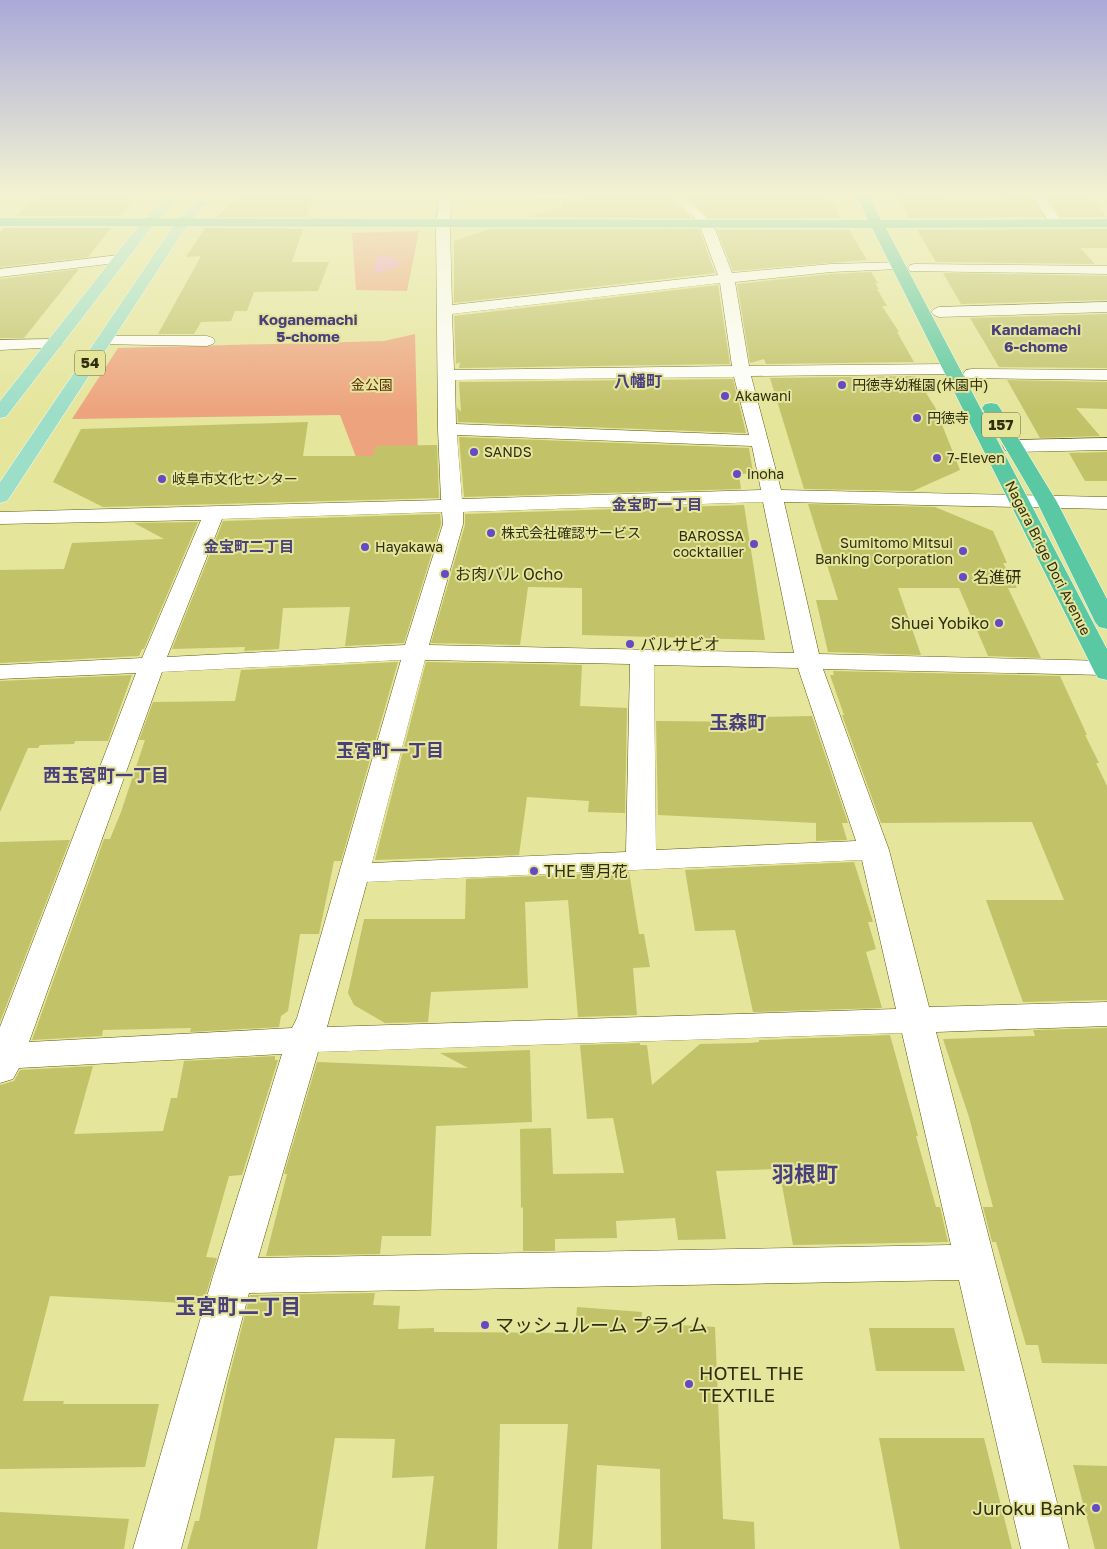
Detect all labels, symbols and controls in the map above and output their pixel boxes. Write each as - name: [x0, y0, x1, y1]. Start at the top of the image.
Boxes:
- district label: Koganemachi 5-chome: [258, 310, 358, 345]
- district label: Kandamachi 6-chome: [991, 320, 1081, 355]
- road number: 54: [75, 350, 105, 376]
- district label: 八幡町: [614, 371, 662, 391]
- park label: 金公園: [351, 376, 393, 393]
- place label: 円徳寺幼稚園(休園中): [852, 376, 989, 393]
- marker: 円徳寺幼稚園(休園中): [836, 379, 848, 391]
- place label: Akawani: [735, 387, 791, 404]
- marker: Akawani: [719, 390, 731, 402]
- place label: 円徳寺: [927, 409, 969, 426]
- marker: 円徳寺: [911, 412, 923, 424]
- road number: 157: [982, 412, 1020, 438]
- place label: SANDS: [484, 443, 532, 460]
- marker: SANDS: [468, 446, 480, 458]
- place label: 7-Eleven: [947, 449, 1005, 466]
- marker: 7-Eleven: [931, 452, 943, 464]
- place label: inoha: [747, 465, 784, 482]
- marker: inoha: [731, 468, 743, 480]
- place label: 岐阜市文化センター: [172, 470, 298, 487]
- marker: 岐阜市文化センター: [156, 473, 168, 485]
- street label: Nagara Brige Dori Avenue: [1002, 478, 1095, 638]
- district label: 金宝町一丁目: [612, 495, 702, 513]
- place label: 株式会社確認サービス: [501, 524, 641, 541]
- marker: 株式会社確認サービス: [485, 527, 497, 539]
- place label: BAROSSA cocktailier: [673, 527, 745, 560]
- place label: Sumitomo Mitsui Banking Corporation: [815, 534, 953, 567]
- district label: 金宝町二丁目: [204, 537, 294, 555]
- place label: Hayakawa: [375, 538, 443, 555]
- marker: BAROSSA cocktailier: [748, 538, 760, 550]
- marker: Hayakawa: [359, 541, 371, 553]
- marker: Sumitomo Mitsui Banking Corporation: [957, 545, 969, 557]
- place label: お肉バル Ocho: [455, 564, 563, 584]
- place label: 名進研: [973, 567, 1021, 587]
- marker: お肉バル Ocho: [439, 568, 451, 580]
- marker: 名進研: [957, 571, 969, 583]
- place label: Shuei Yobiko: [891, 613, 989, 633]
- marker: Shuei Yobiko: [993, 617, 1005, 629]
- place label: バルサビオ: [640, 634, 720, 654]
- marker: バルサビオ: [624, 638, 636, 650]
- district label: 玉森町: [709, 710, 767, 733]
- district label: 玉宮町一丁目: [336, 739, 444, 761]
- district label: 西玉宮町一丁目: [43, 764, 169, 786]
- place label: THE 雪月花: [544, 861, 628, 881]
- marker: THE 雪月花: [528, 865, 540, 877]
- district label: 羽根町: [772, 1160, 838, 1187]
- district label: 玉宮町二丁目: [175, 1293, 301, 1319]
- place label: マッシュルーム プライム: [495, 1313, 708, 1336]
- marker: マッシュルーム プライム: [479, 1319, 491, 1331]
- place label: HOTEL THE TEXTILE: [699, 1361, 804, 1406]
- marker: HOTEL THE TEXTILE: [683, 1378, 695, 1390]
- place label: Juroku Bank: [972, 1496, 1086, 1519]
- marker: Juroku Bank: [1090, 1502, 1102, 1514]

